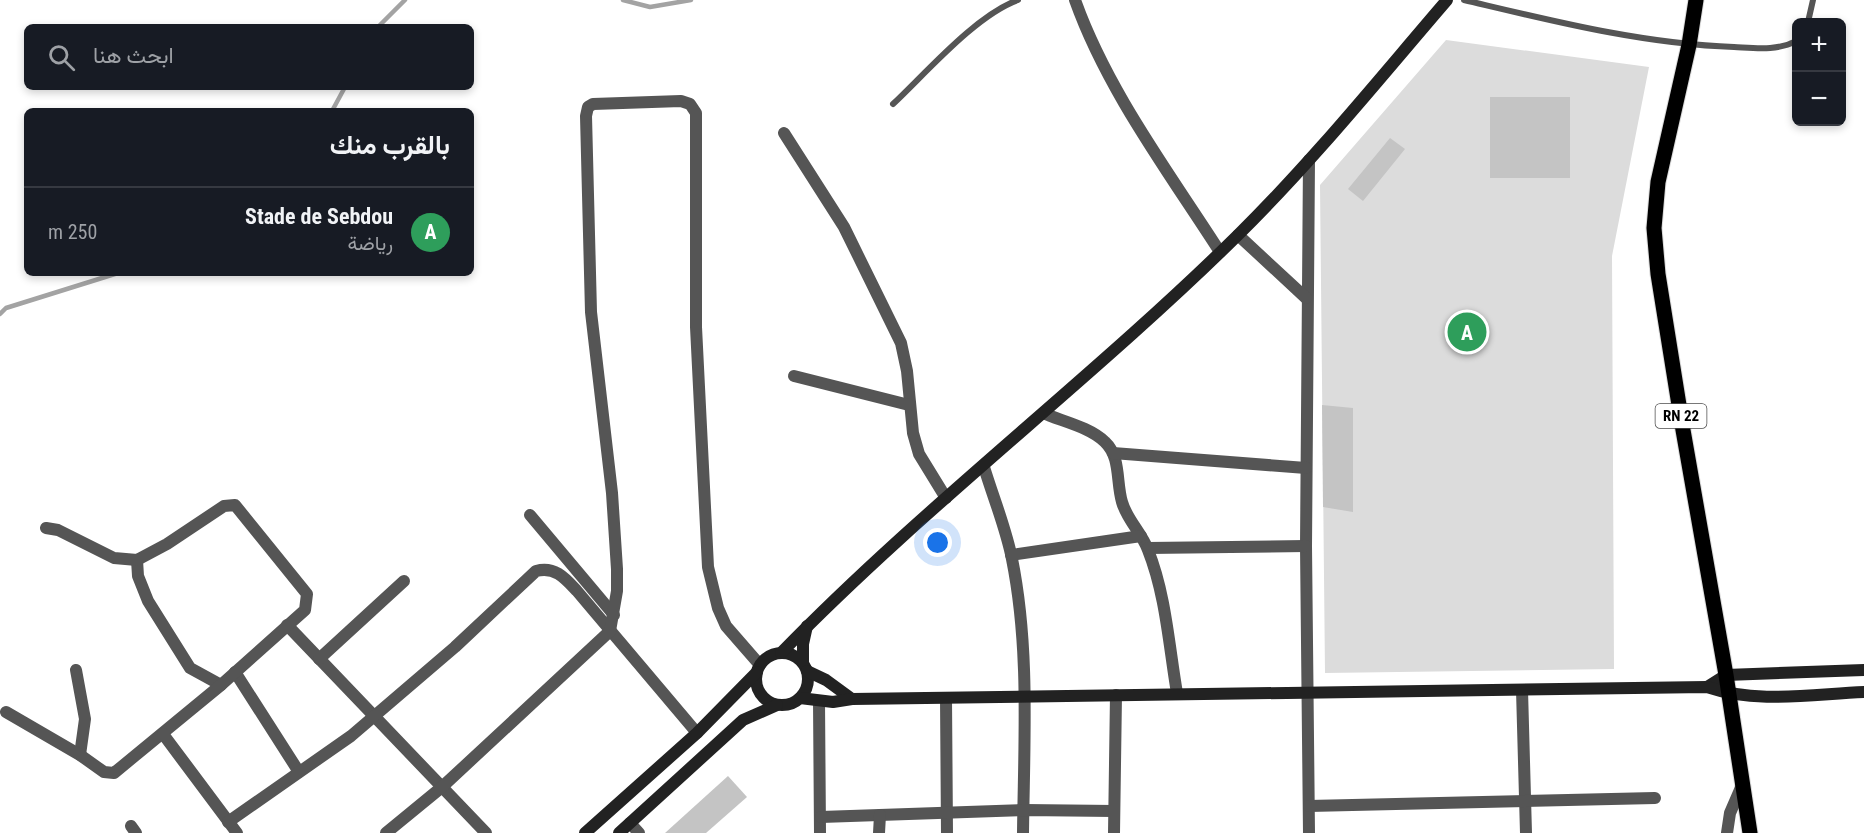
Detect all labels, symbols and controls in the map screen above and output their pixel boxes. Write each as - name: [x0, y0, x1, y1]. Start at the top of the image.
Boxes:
- map controls: [1792, 18, 1846, 126]
- button: +: [1792, 18, 1846, 72]
- search box: [24, 24, 474, 90]
- icon: search: [45, 41, 78, 74]
- text: ابحث هنا: [93, 43, 174, 68]
- button: −: [1792, 72, 1846, 126]
- text: بالقرب منك: [330, 130, 450, 160]
- text: Stade de Sebdou: [245, 204, 393, 229]
- text: 250 m: [48, 220, 97, 244]
- text: A: [425, 220, 436, 244]
- text: رياضة: [348, 231, 393, 255]
- pin: A: [1448, 310, 1486, 354]
- road number: RN 22: [1656, 404, 1706, 428]
- your location: [923, 528, 952, 557]

